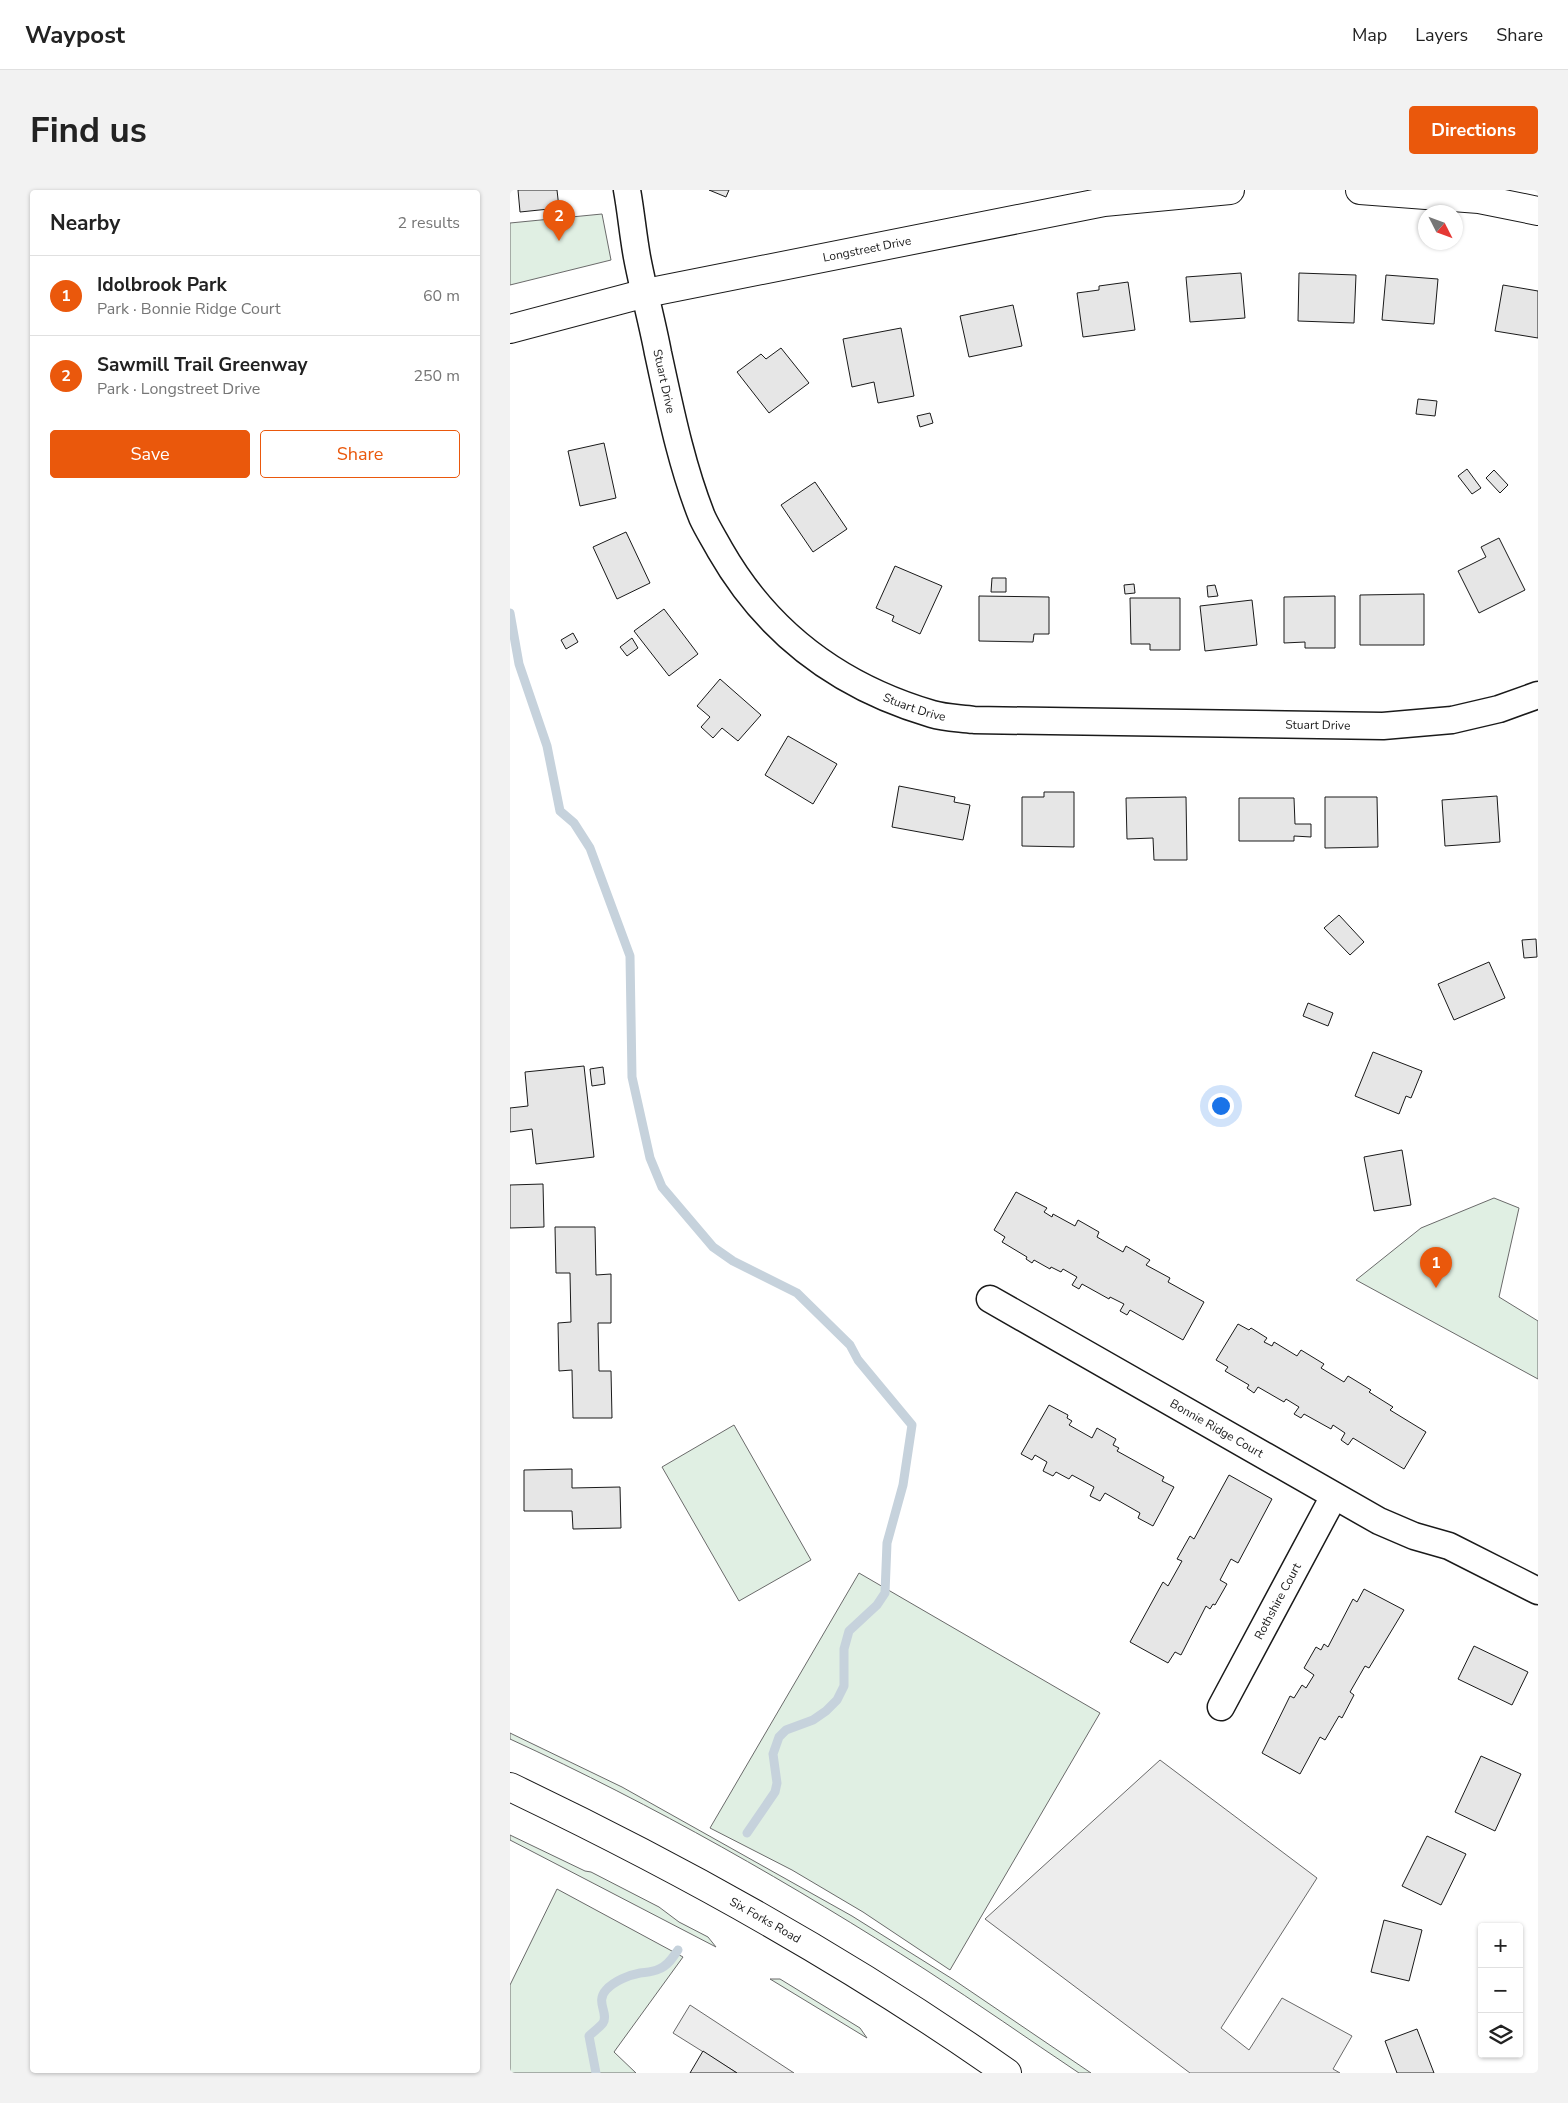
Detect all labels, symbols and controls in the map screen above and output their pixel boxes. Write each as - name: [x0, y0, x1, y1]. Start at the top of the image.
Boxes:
- text: Waypost: [25, 19, 125, 51]
- text: Map: [1352, 23, 1387, 47]
- text: Layers: [1415, 23, 1468, 47]
- text: Share: [1496, 23, 1543, 47]
- button: Directions: [1409, 106, 1538, 154]
- text: Find us: [30, 107, 147, 154]
- pin: 2: [543, 200, 575, 241]
- north arrow: [1418, 205, 1463, 250]
- text: Nearby: [50, 209, 120, 237]
- text: 2 results: [398, 212, 460, 234]
- street label: Longstreet Drive: [821, 232, 913, 266]
- text: Idolbrook Park: [97, 272, 227, 298]
- text: 1: [61, 285, 71, 307]
- text: 60 m: [423, 285, 460, 307]
- text: Park · Bonnie Ridge Court: [97, 298, 281, 320]
- street label: Stuart Drive: [649, 348, 679, 415]
- text: Sawmill Trail Greenway: [97, 352, 308, 378]
- text: 2: [61, 365, 71, 387]
- text: 250 m: [413, 365, 460, 387]
- text: Park · Longstreet Drive: [97, 378, 260, 400]
- button: Save: [50, 430, 250, 478]
- button: Share: [260, 430, 460, 478]
- street label: Stuart Drive: [881, 689, 947, 725]
- street label: Stuart Drive: [1285, 717, 1351, 734]
- your location: [1208, 1093, 1234, 1119]
- pin: 1: [1420, 1247, 1452, 1288]
- street label: Bonnie Ridge Court: [1167, 1395, 1267, 1462]
- street label: Rothshire Court: [1251, 1559, 1305, 1642]
- street label: Six Forks Road: [727, 1893, 804, 1947]
- map controls: [1478, 1923, 1523, 2058]
- button: +: [1478, 1923, 1523, 1968]
- button: −: [1478, 1968, 1523, 2013]
- button: layers: [1478, 2013, 1523, 2058]

